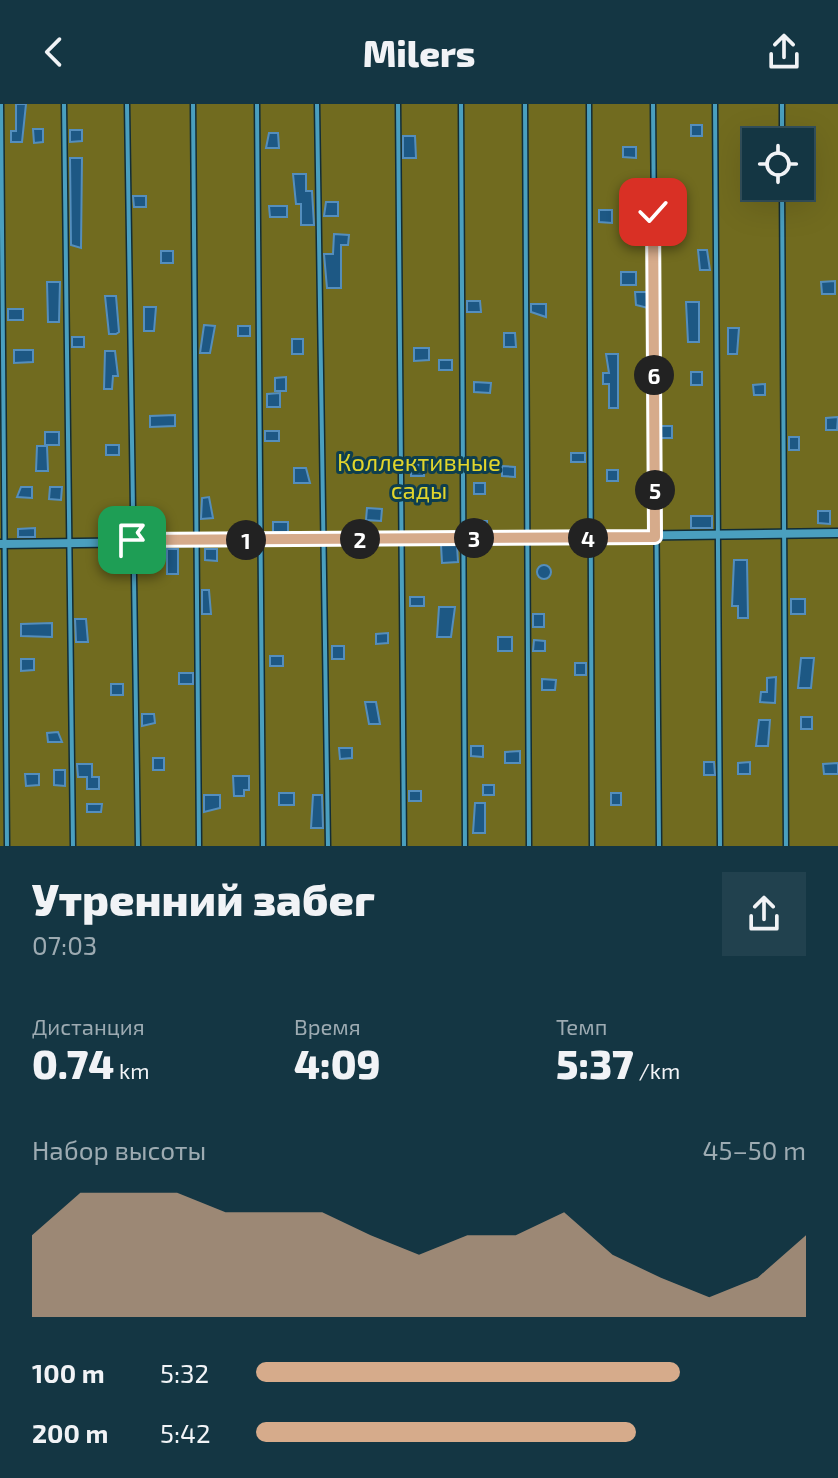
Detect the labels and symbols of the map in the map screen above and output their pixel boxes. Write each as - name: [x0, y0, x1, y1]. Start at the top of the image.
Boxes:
- pin: [619, 178, 687, 246]
- pin: 6: [634, 355, 674, 395]
- park label: Коллективные сады: [337, 447, 501, 504]
- pin: 5: [635, 470, 675, 510]
- pin: [98, 506, 166, 574]
- pin: 3: [454, 518, 494, 558]
- pin: 4: [568, 518, 608, 558]
- pin: 2: [340, 519, 380, 559]
- pin: 1: [226, 520, 266, 560]

